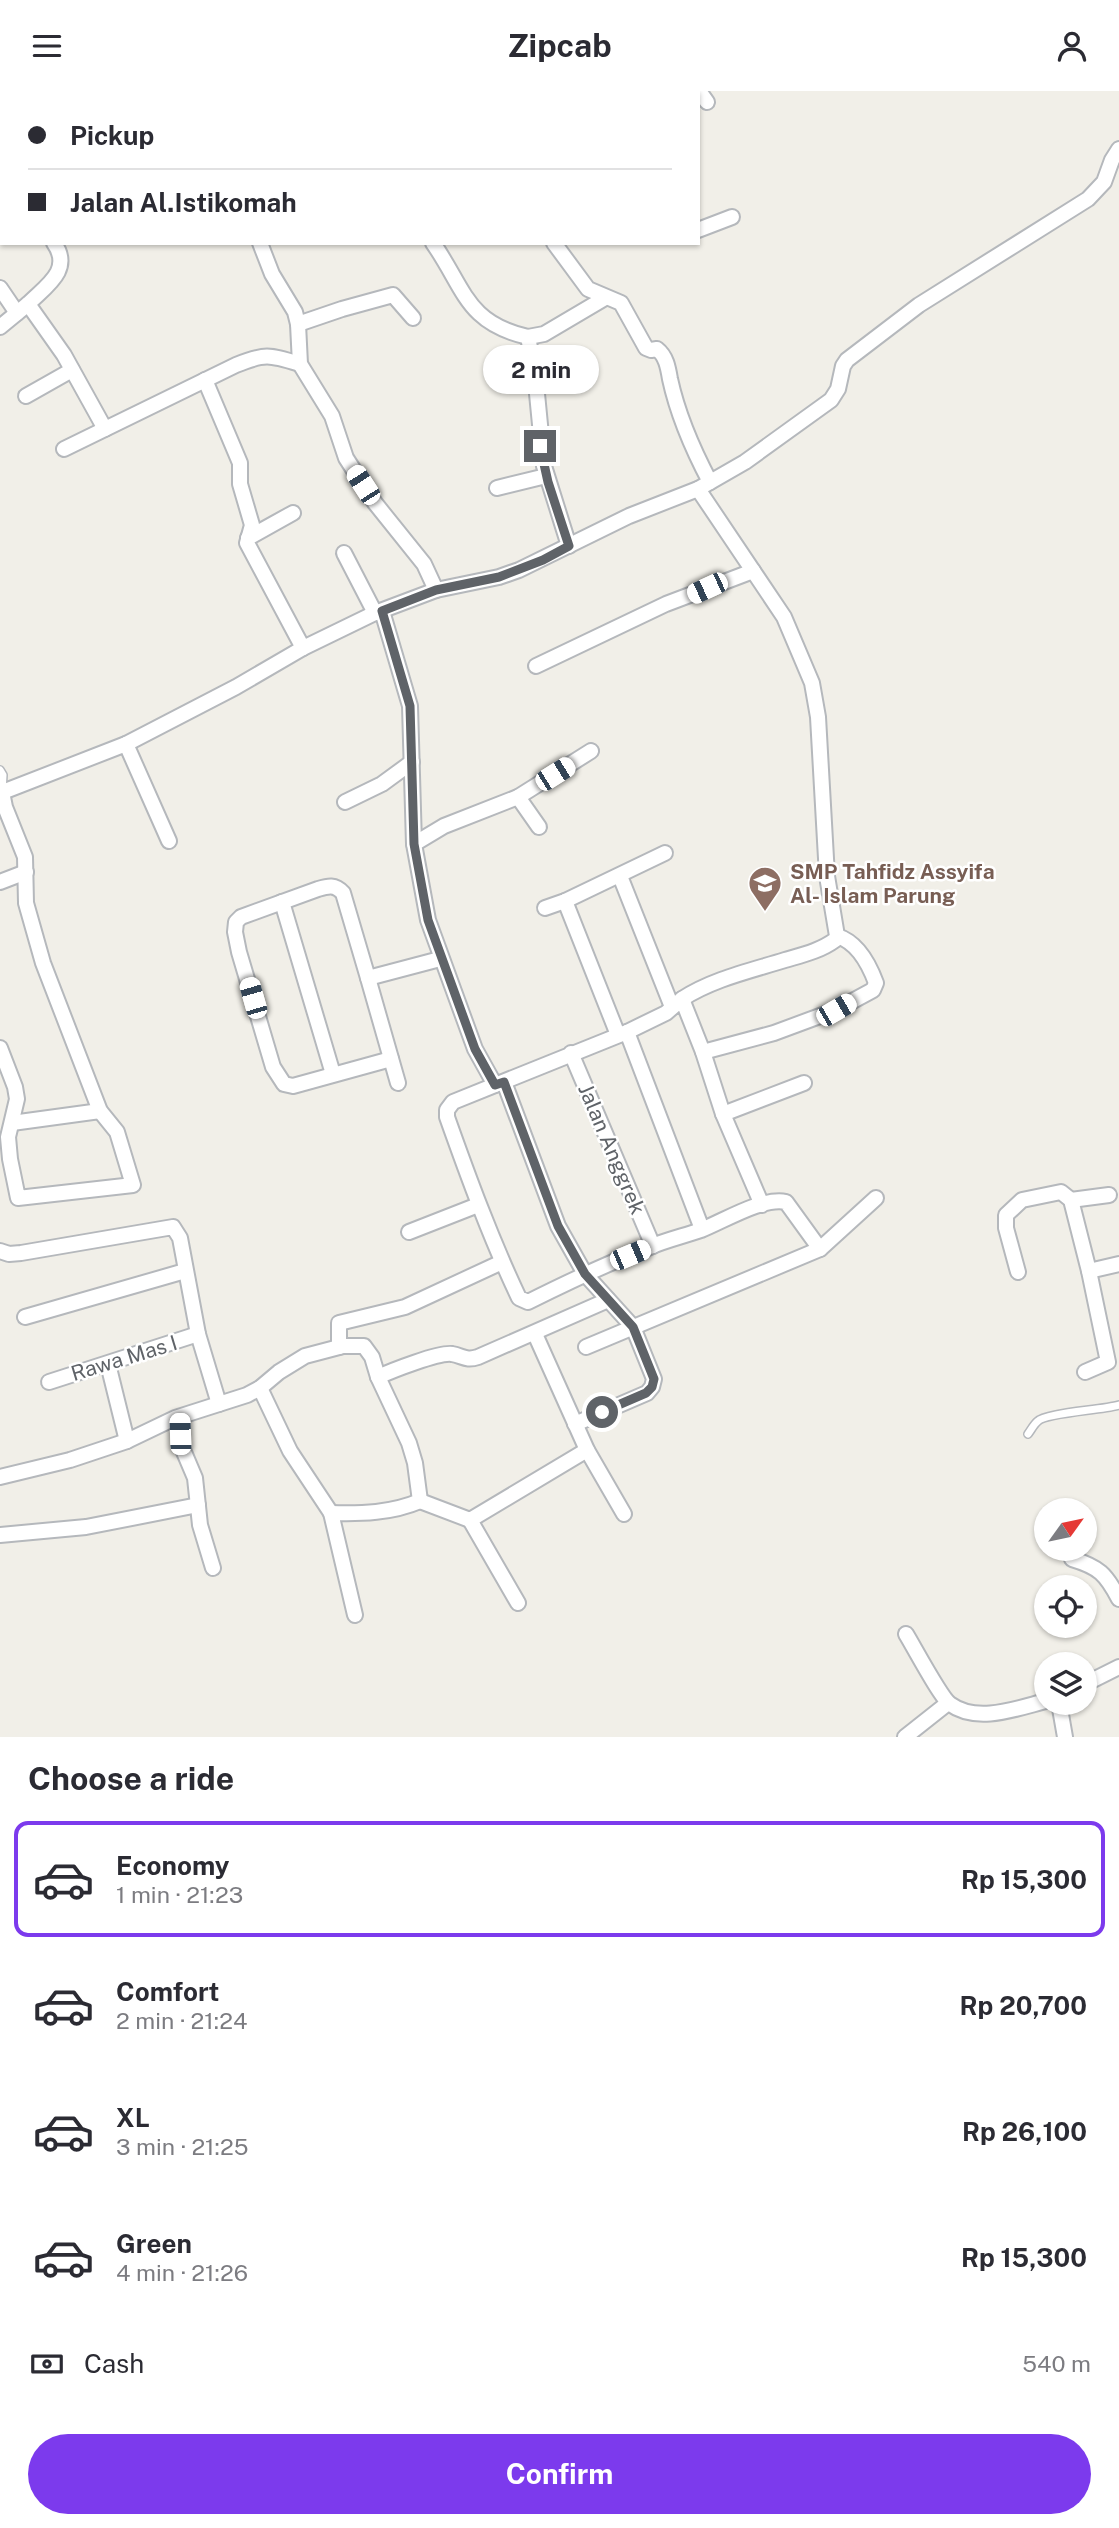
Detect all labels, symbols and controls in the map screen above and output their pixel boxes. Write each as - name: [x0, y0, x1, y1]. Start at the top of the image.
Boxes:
- icon: menu: [28, 27, 66, 65]
- text: Zipcab: [507, 27, 612, 64]
- icon: person: [1053, 27, 1091, 65]
- text: Pickup: [70, 120, 154, 151]
- text: Jalan Al.Istikomah: [70, 187, 297, 218]
- callout: 2 min: [482, 345, 598, 393]
- text: 2 min: [511, 356, 571, 383]
- route end: [524, 430, 556, 462]
- car: [343, 462, 384, 508]
- car: [684, 570, 731, 606]
- car: [532, 754, 579, 794]
- place label: SMP Tahfidz Assyifa Al- Islam Parung: [790, 859, 995, 908]
- school or university icon: SMP Tahfidz Assyifa Al- Islam Parung: [746, 864, 784, 913]
- car: [238, 975, 269, 1021]
- car: [813, 990, 860, 1030]
- street label: Jalan Anggrek: [573, 1080, 651, 1218]
- car: [607, 1237, 654, 1273]
- street label: Rawa Mas I: [68, 1330, 180, 1386]
- route start: [586, 1396, 618, 1428]
- car: [169, 1413, 192, 1455]
- north arrow: [1034, 1498, 1097, 1561]
- map controls: [1034, 1498, 1097, 1715]
- button: locate: [1034, 1575, 1097, 1638]
- button: layers: [1034, 1652, 1097, 1715]
- text: Choose a ride: [28, 1760, 234, 1797]
- icon: car: [32, 1848, 95, 1911]
- text: Economy: [116, 1850, 229, 1881]
- text: Rp 15,300: [961, 1864, 1087, 1895]
- text: 1 min · 21:23: [116, 1881, 243, 1908]
- icon: car: [32, 1974, 95, 2037]
- text: Comfort: [116, 1976, 219, 2007]
- text: Rp 20,700: [960, 1990, 1087, 2021]
- text: 2 min · 21:24: [116, 2007, 248, 2034]
- icon: car: [32, 2100, 95, 2163]
- text: XL: [116, 2102, 150, 2133]
- text: Rp 26,100: [962, 2116, 1087, 2147]
- text: 3 min · 21:25: [116, 2133, 249, 2160]
- icon: car: [32, 2226, 95, 2289]
- text: Green: [116, 2228, 192, 2259]
- text: Rp 15,300: [961, 2242, 1087, 2273]
- text: 4 min · 21:26: [116, 2259, 248, 2286]
- icon: cash: [28, 2345, 66, 2383]
- text: Cash: [84, 2348, 144, 2379]
- text: 540 m: [1022, 2350, 1091, 2377]
- button: Confirm: [28, 2434, 1091, 2514]

